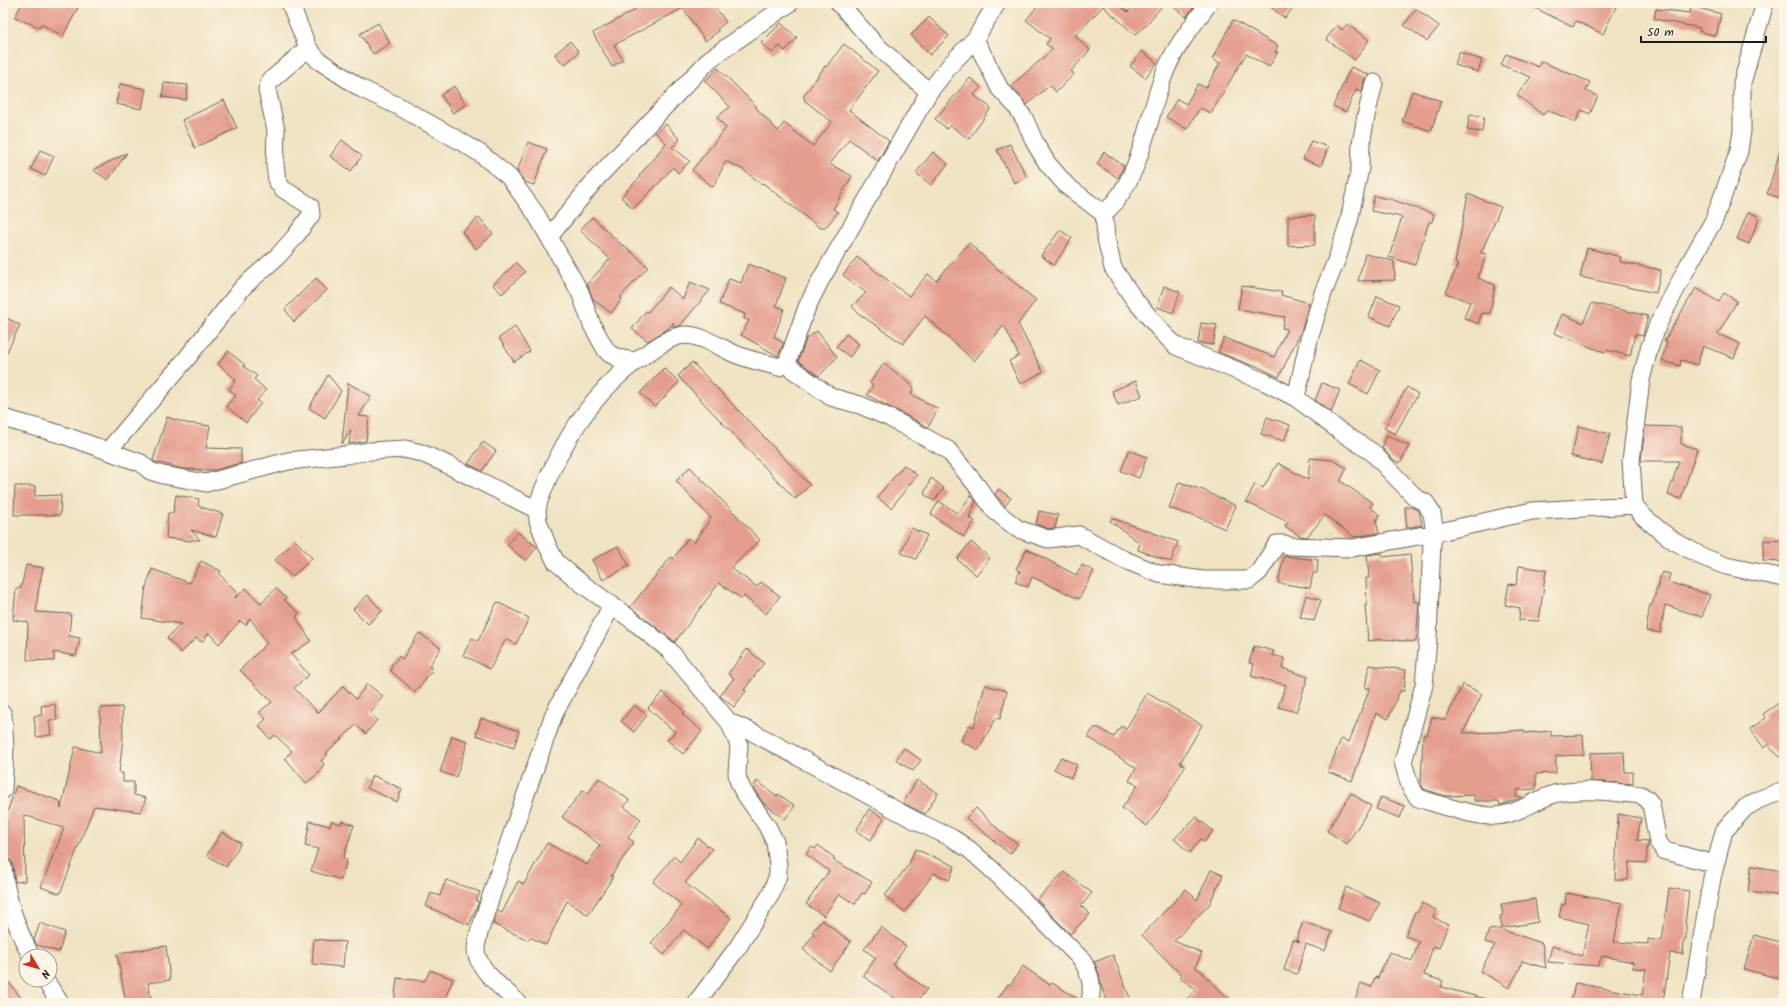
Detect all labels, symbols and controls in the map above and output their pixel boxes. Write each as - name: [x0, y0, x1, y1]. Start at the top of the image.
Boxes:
- scale bar: [1641, 18, 1766, 44]
- text: 50 m: [1647, 23, 1674, 42]
- north arrow: [18, 948, 58, 988]
- text: N: [36, 965, 54, 982]

